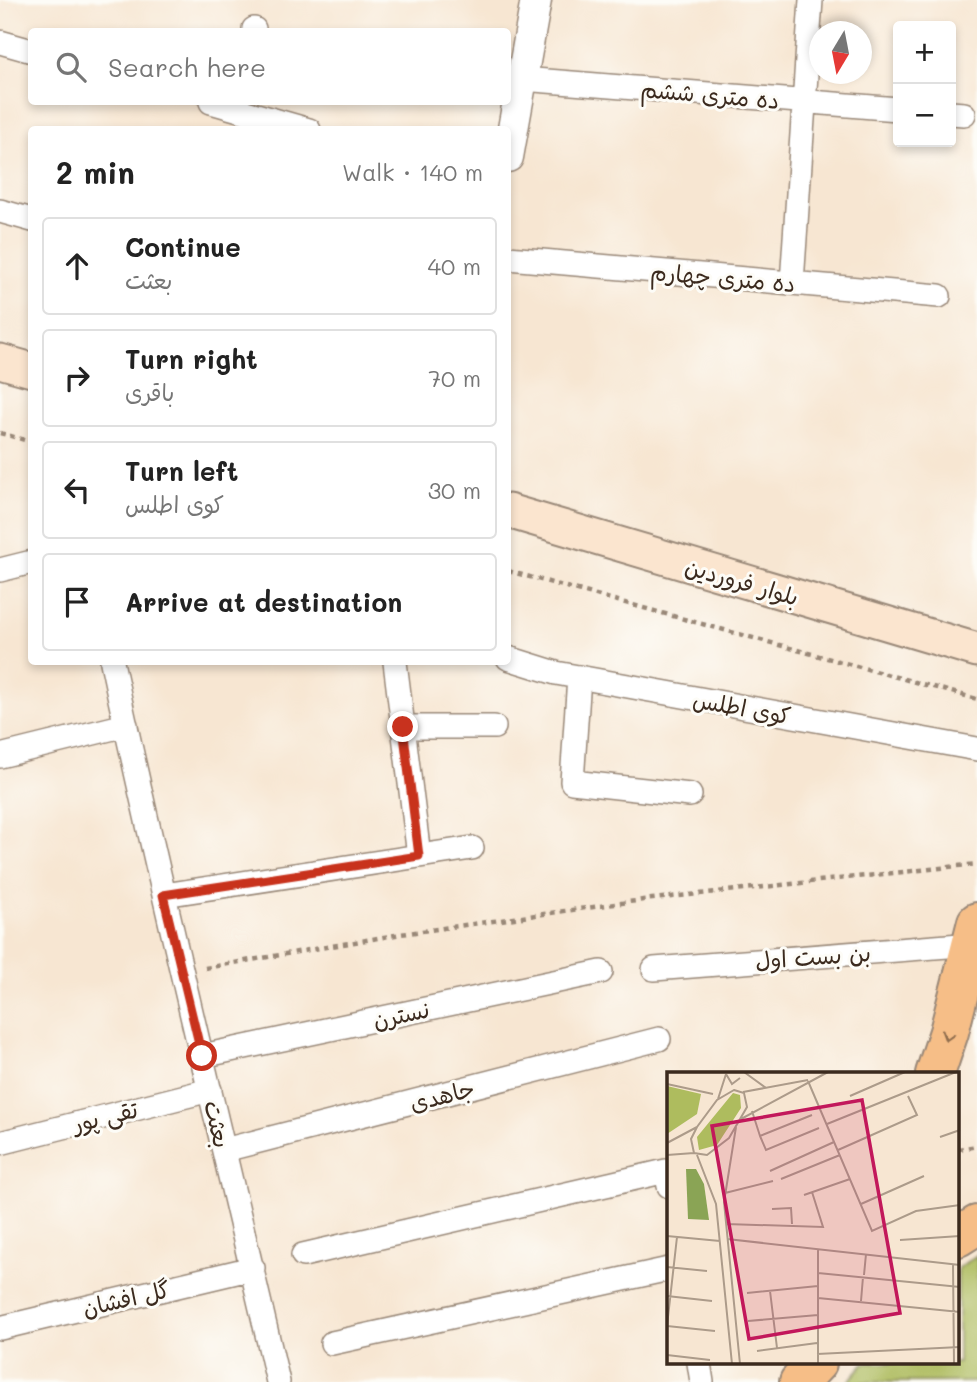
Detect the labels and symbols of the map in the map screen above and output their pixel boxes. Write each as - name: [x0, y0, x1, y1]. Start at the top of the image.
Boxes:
- north arrow: [809, 21, 872, 84]
- street label: ده متری ششم: [639, 73, 781, 119]
- street label: ده متری چهارم: [649, 256, 797, 302]
- street label: بلوار فروردین: [682, 551, 802, 611]
- street label: کوی اطلس: [691, 684, 794, 730]
- route end: [387, 711, 418, 742]
- street label: بن بست اول: [754, 937, 872, 975]
- street label: نسترن: [370, 993, 432, 1035]
- one-way arrow: [941, 1029, 956, 1041]
- route start: [186, 1040, 217, 1071]
- street label: جاهدی: [406, 1072, 478, 1118]
- inset map: [667, 1072, 960, 1364]
- street label: تقی پور: [67, 1093, 141, 1140]
- street label: بعثت: [198, 1097, 238, 1151]
- street label: گل افشان: [79, 1273, 173, 1323]

